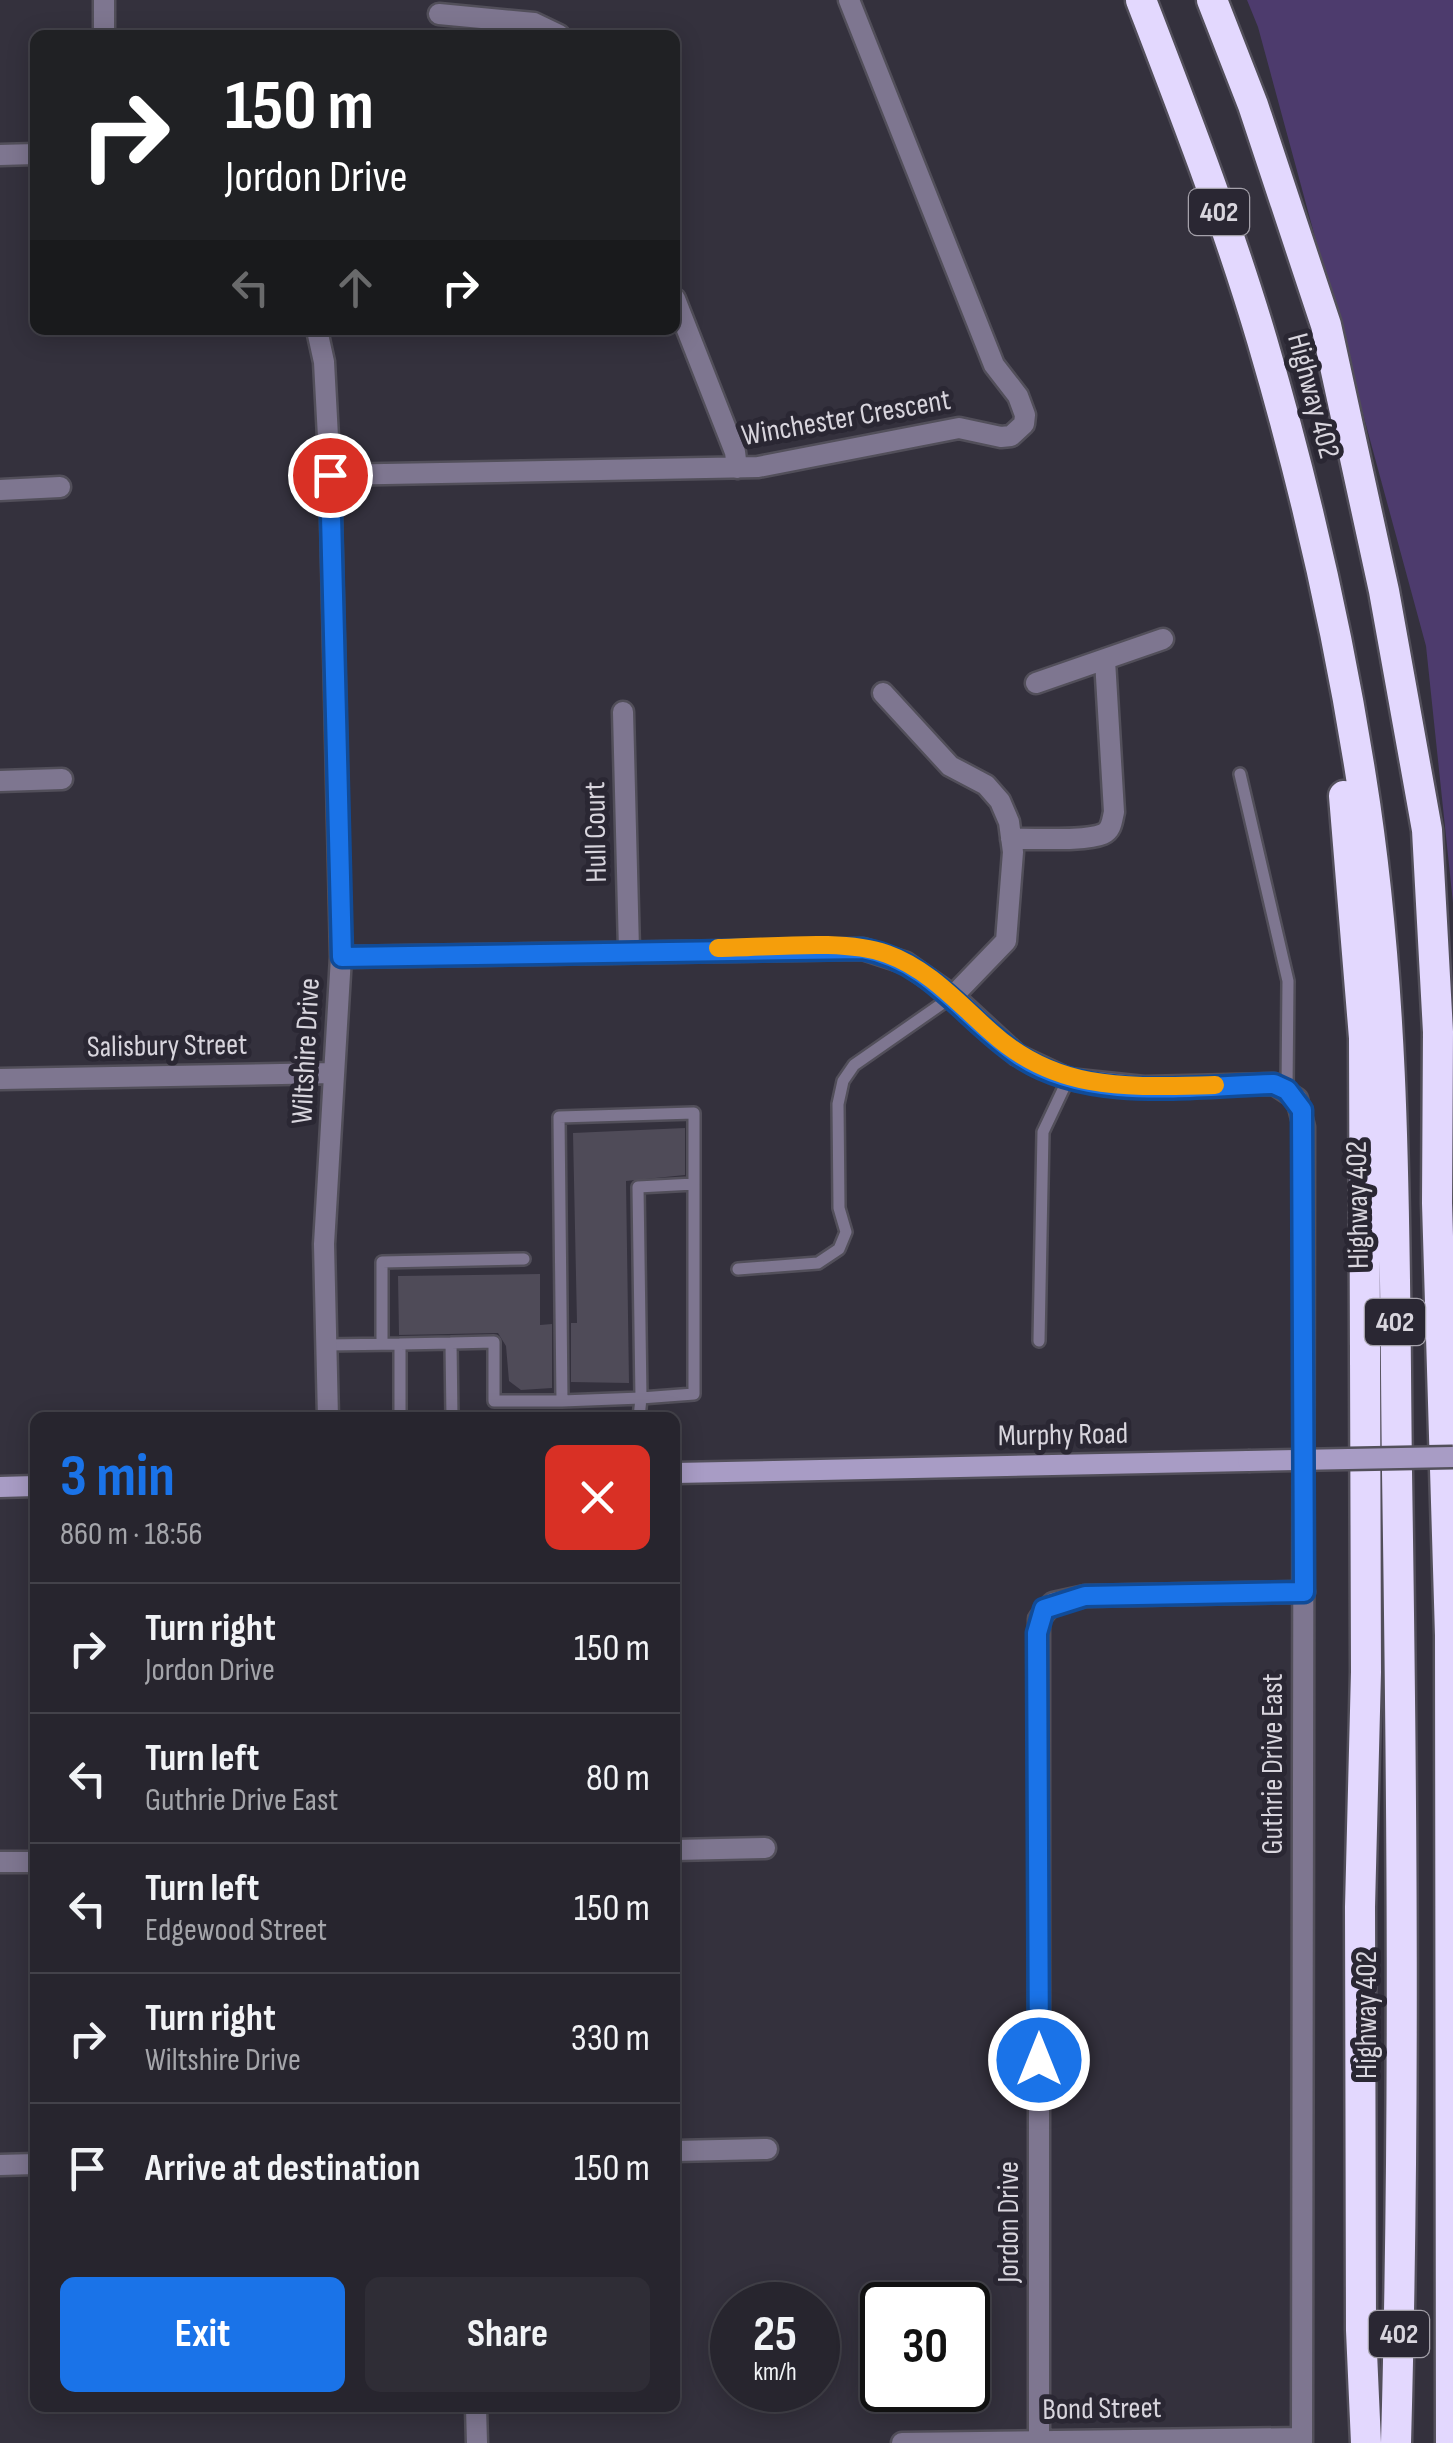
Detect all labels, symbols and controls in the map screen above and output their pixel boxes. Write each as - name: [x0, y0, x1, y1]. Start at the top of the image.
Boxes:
- text: 150 m: [225, 65, 374, 149]
- icon: right: [60, 70, 190, 200]
- text: Jordon Drive: [225, 150, 408, 205]
- road number: 402: [1189, 189, 1249, 235]
- icon: left: [223, 260, 278, 315]
- icon: ahead: [328, 260, 383, 315]
- icon: right: [433, 260, 488, 315]
- street label: Highway 402: [1279, 329, 1347, 463]
- street label: Winchester Crescent: [739, 382, 953, 454]
- pin: [288, 433, 373, 518]
- icon: arrive: [303, 448, 358, 503]
- street label: Hull Court: [577, 781, 615, 883]
- street label: Wiltshire Drive: [284, 977, 328, 1125]
- street label: Salisbury Street: [86, 1027, 248, 1065]
- street label: Highway 402: [1339, 1141, 1377, 1269]
- road number: 402: [1365, 1299, 1425, 1345]
- street label: Murphy Road: [997, 1416, 1129, 1454]
- text: 3 min: [60, 1441, 175, 1513]
- button: close: [545, 1445, 650, 1550]
- text: 860 m · 18:56: [60, 1515, 203, 1554]
- text: Turn right: [145, 1606, 276, 1651]
- icon: right: [60, 1621, 115, 1676]
- text: 150 m: [574, 1626, 650, 1671]
- text: Jordon Drive: [145, 1651, 275, 1690]
- street label: Guthrie Drive East: [1255, 1673, 1291, 1855]
- text: Turn left: [145, 1736, 259, 1781]
- icon: left: [60, 1751, 115, 1806]
- text: 80 m: [586, 1756, 650, 1801]
- text: Guthrie Drive East: [145, 1781, 338, 1820]
- text: Turn left: [145, 1866, 259, 1911]
- icon: left: [60, 1881, 115, 1936]
- text: 150 m: [574, 1886, 650, 1931]
- text: Edgewood Street: [145, 1911, 327, 1950]
- street label: Highway 402: [1349, 1951, 1385, 2079]
- text: Turn right: [145, 1996, 276, 2041]
- position arrow: [987, 2008, 1091, 2112]
- icon: right: [60, 2011, 115, 2066]
- text: 330 m: [571, 2016, 650, 2061]
- text: Wiltshire Drive: [145, 2041, 301, 2080]
- icon: arrive: [60, 2141, 115, 2196]
- text: Arrive at destination: [145, 2146, 420, 2191]
- text: 150 m: [574, 2146, 650, 2191]
- street label: Jordon Drive: [991, 2161, 1027, 2284]
- button: Exit: [60, 2277, 345, 2392]
- button: Share: [365, 2277, 650, 2392]
- speed limit sign: 30: [860, 2282, 990, 2412]
- text: 25: [753, 2305, 797, 2365]
- road number: 402: [1369, 2311, 1429, 2357]
- text: km/h: [753, 2357, 797, 2388]
- street label: Bond Street: [1042, 2390, 1162, 2428]

